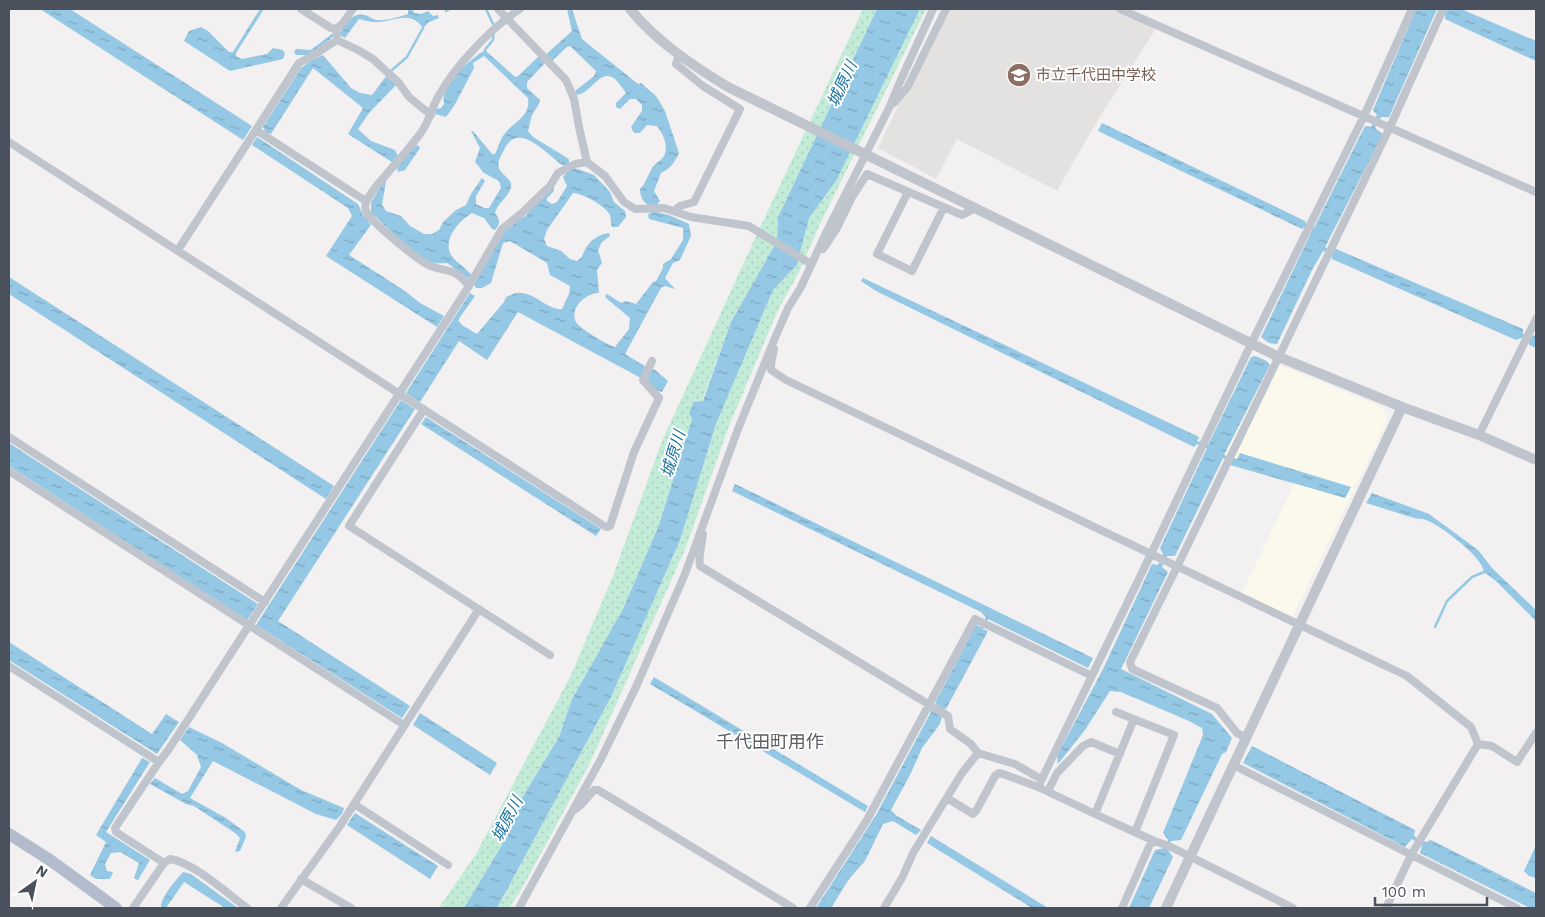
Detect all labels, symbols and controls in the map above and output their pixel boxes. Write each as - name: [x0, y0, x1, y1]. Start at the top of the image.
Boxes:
- water label: 城原川: [823, 56, 862, 110]
- school or university icon: 市立千代田中学校: [1006, 62, 1032, 88]
- place label: 市立千代田中学校: [1036, 66, 1156, 84]
- water label: 城原川: [657, 426, 690, 480]
- district label: 千代田町用作: [716, 731, 824, 752]
- water label: 城原川: [487, 792, 528, 845]
- north arrow: [10, 857, 60, 907]
- text: N: [33, 862, 51, 881]
- scale bar: [1375, 874, 1488, 906]
- text: 100 m: [1382, 883, 1426, 901]

